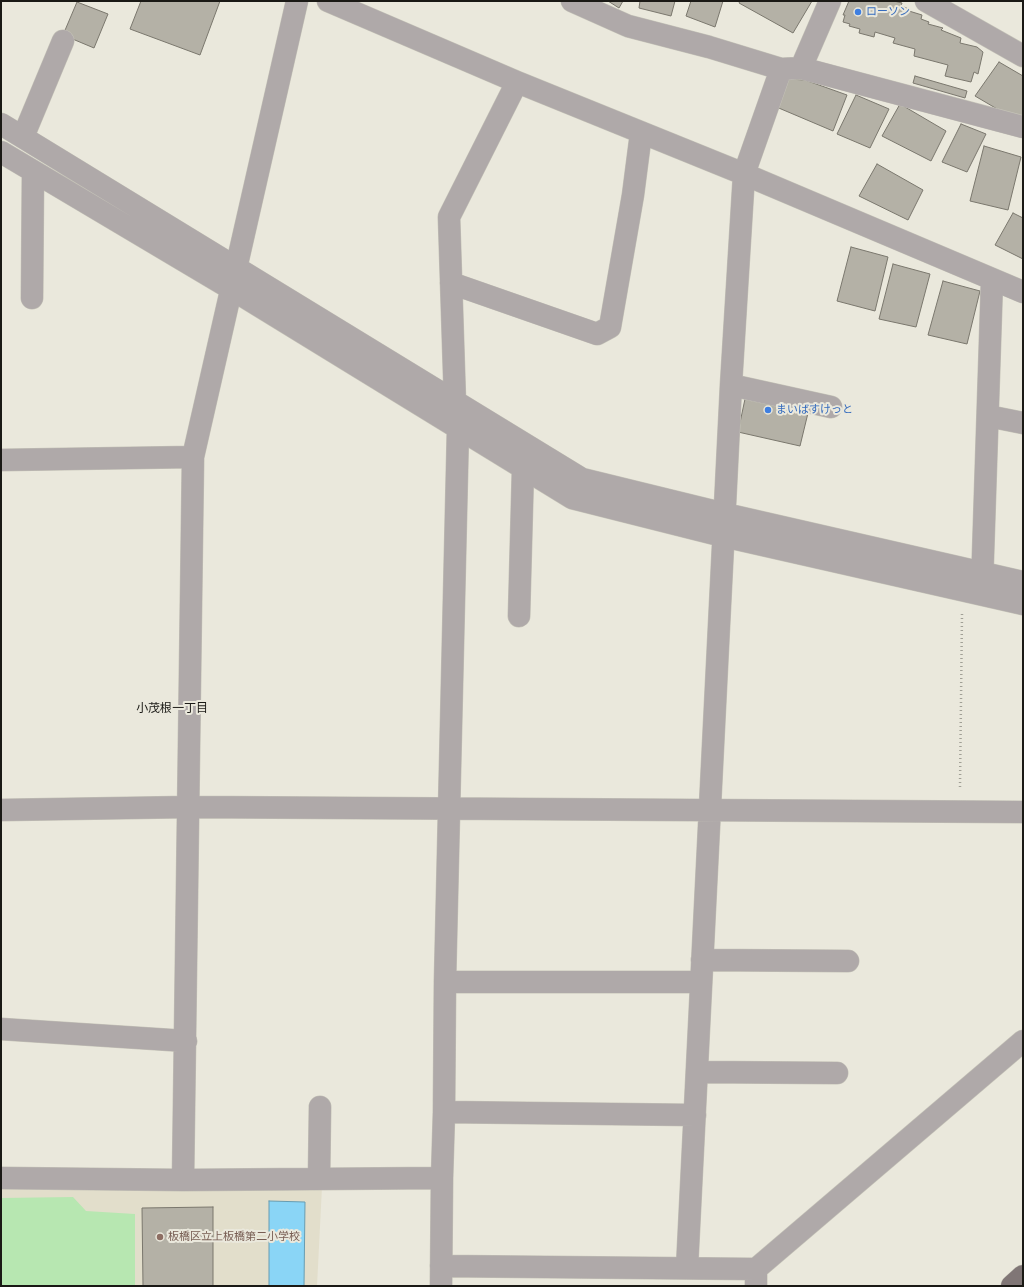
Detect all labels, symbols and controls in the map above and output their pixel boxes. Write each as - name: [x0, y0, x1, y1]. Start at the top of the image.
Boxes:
- place label: ローソン: [866, 5, 910, 19]
- marker: ローソン: [853, 7, 863, 17]
- place label: まいばすけっと: [776, 403, 853, 417]
- marker: まいばすけっと: [763, 405, 773, 415]
- district label: 小茂根一丁目: [136, 701, 208, 715]
- place label: 板橋区立上板橋第二小学校: [168, 1230, 300, 1244]
- marker: 板橋区立上板橋第二小学校: [155, 1232, 165, 1242]

